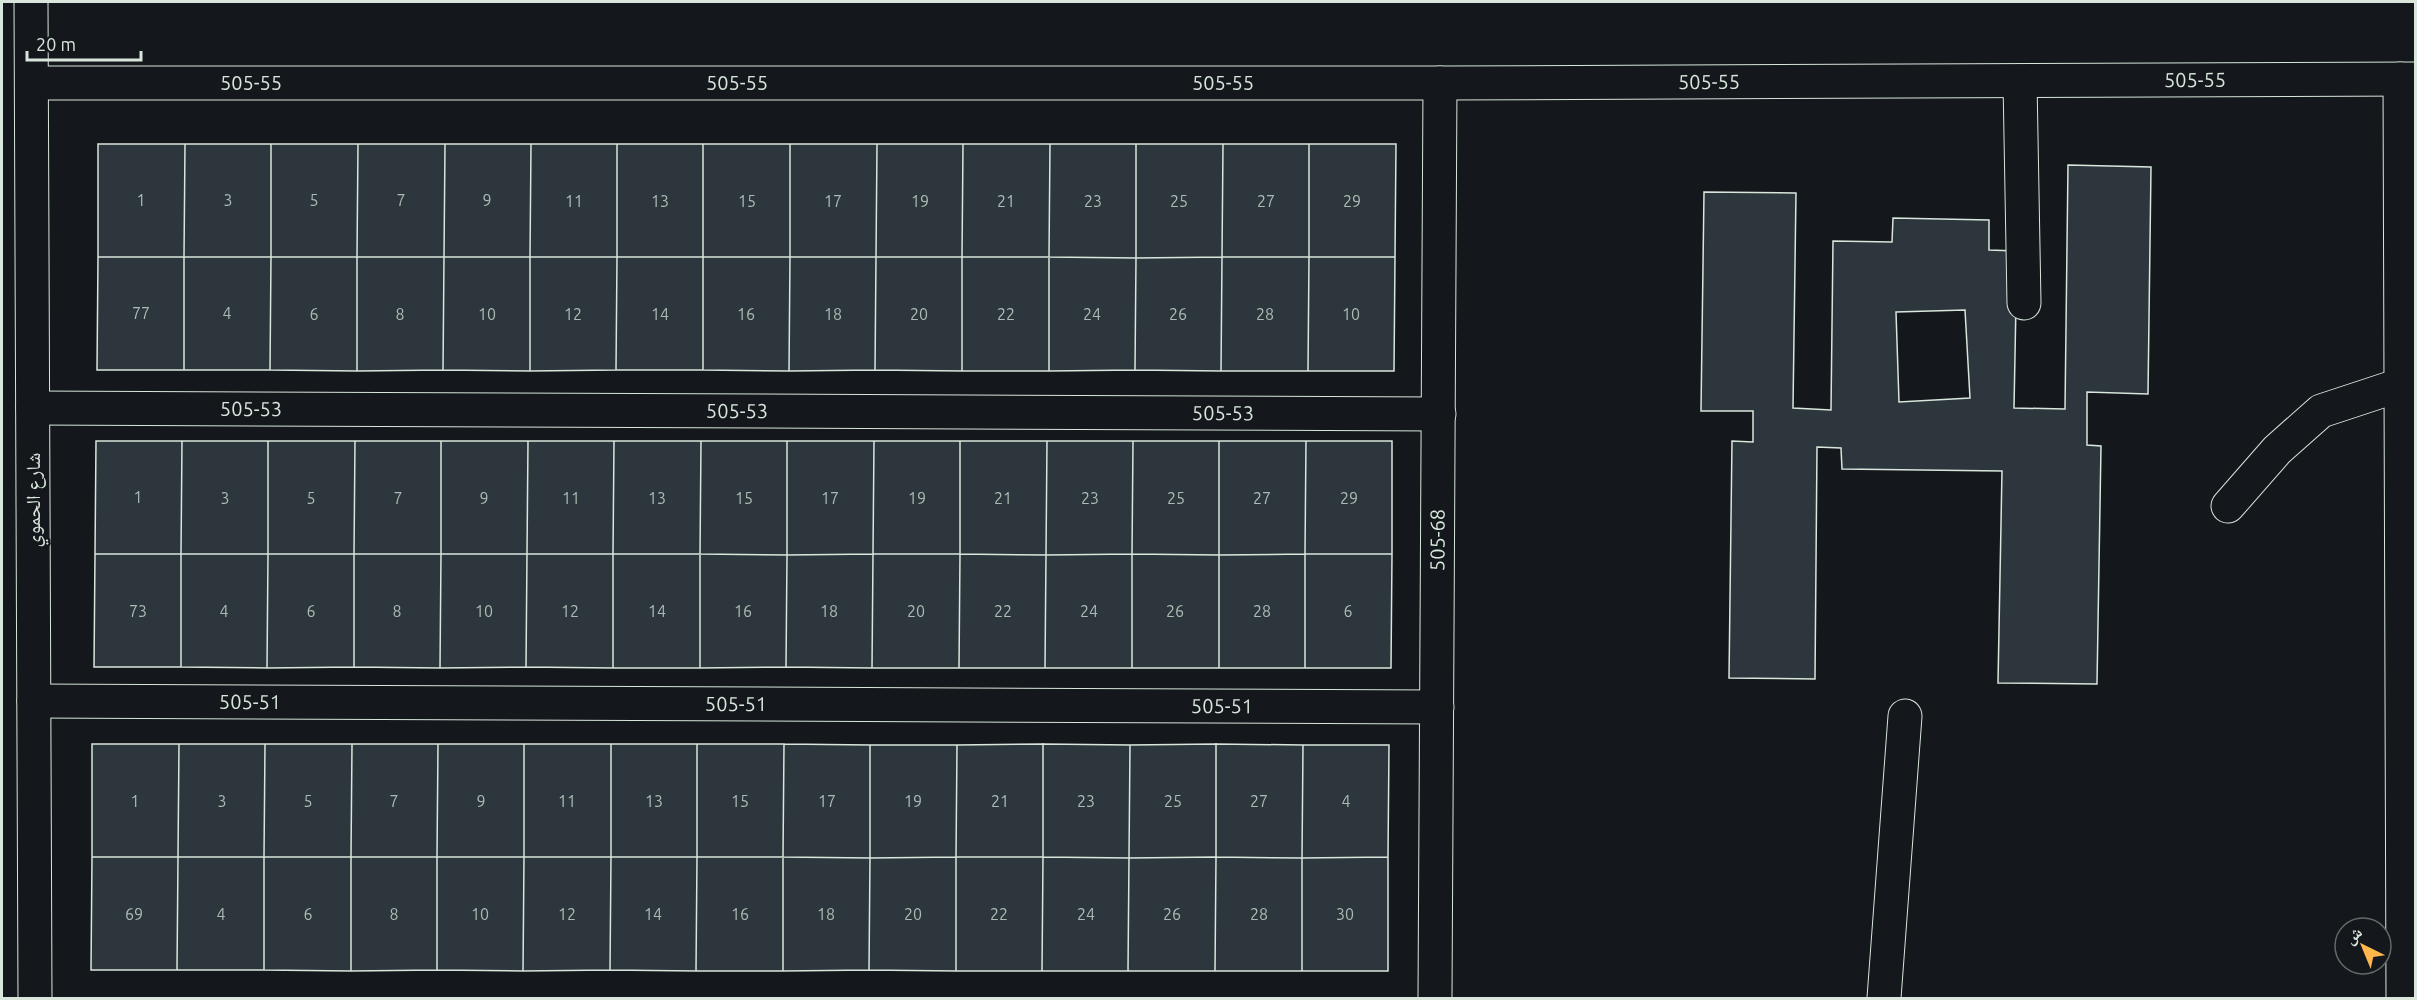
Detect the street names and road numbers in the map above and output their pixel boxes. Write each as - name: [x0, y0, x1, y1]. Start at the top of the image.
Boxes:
- street label: 505-55: [2164, 68, 2226, 91]
- street label: 505-55: [1678, 70, 1740, 93]
- street label: 505-55: [220, 71, 282, 94]
- street label: 505-55: [706, 71, 768, 94]
- street label: 505-55: [1192, 71, 1254, 94]
- street label: 505-53: [220, 397, 282, 420]
- street label: 505-53: [706, 399, 768, 422]
- street label: 505-53: [1192, 401, 1254, 424]
- street label: شارع الحموي: [21, 453, 49, 547]
- street label: 505-68: [1425, 509, 1449, 571]
- street label: 505-51: [219, 690, 281, 713]
- street label: 505-51: [705, 692, 767, 715]
- street label: 505-51: [1191, 694, 1253, 717]

